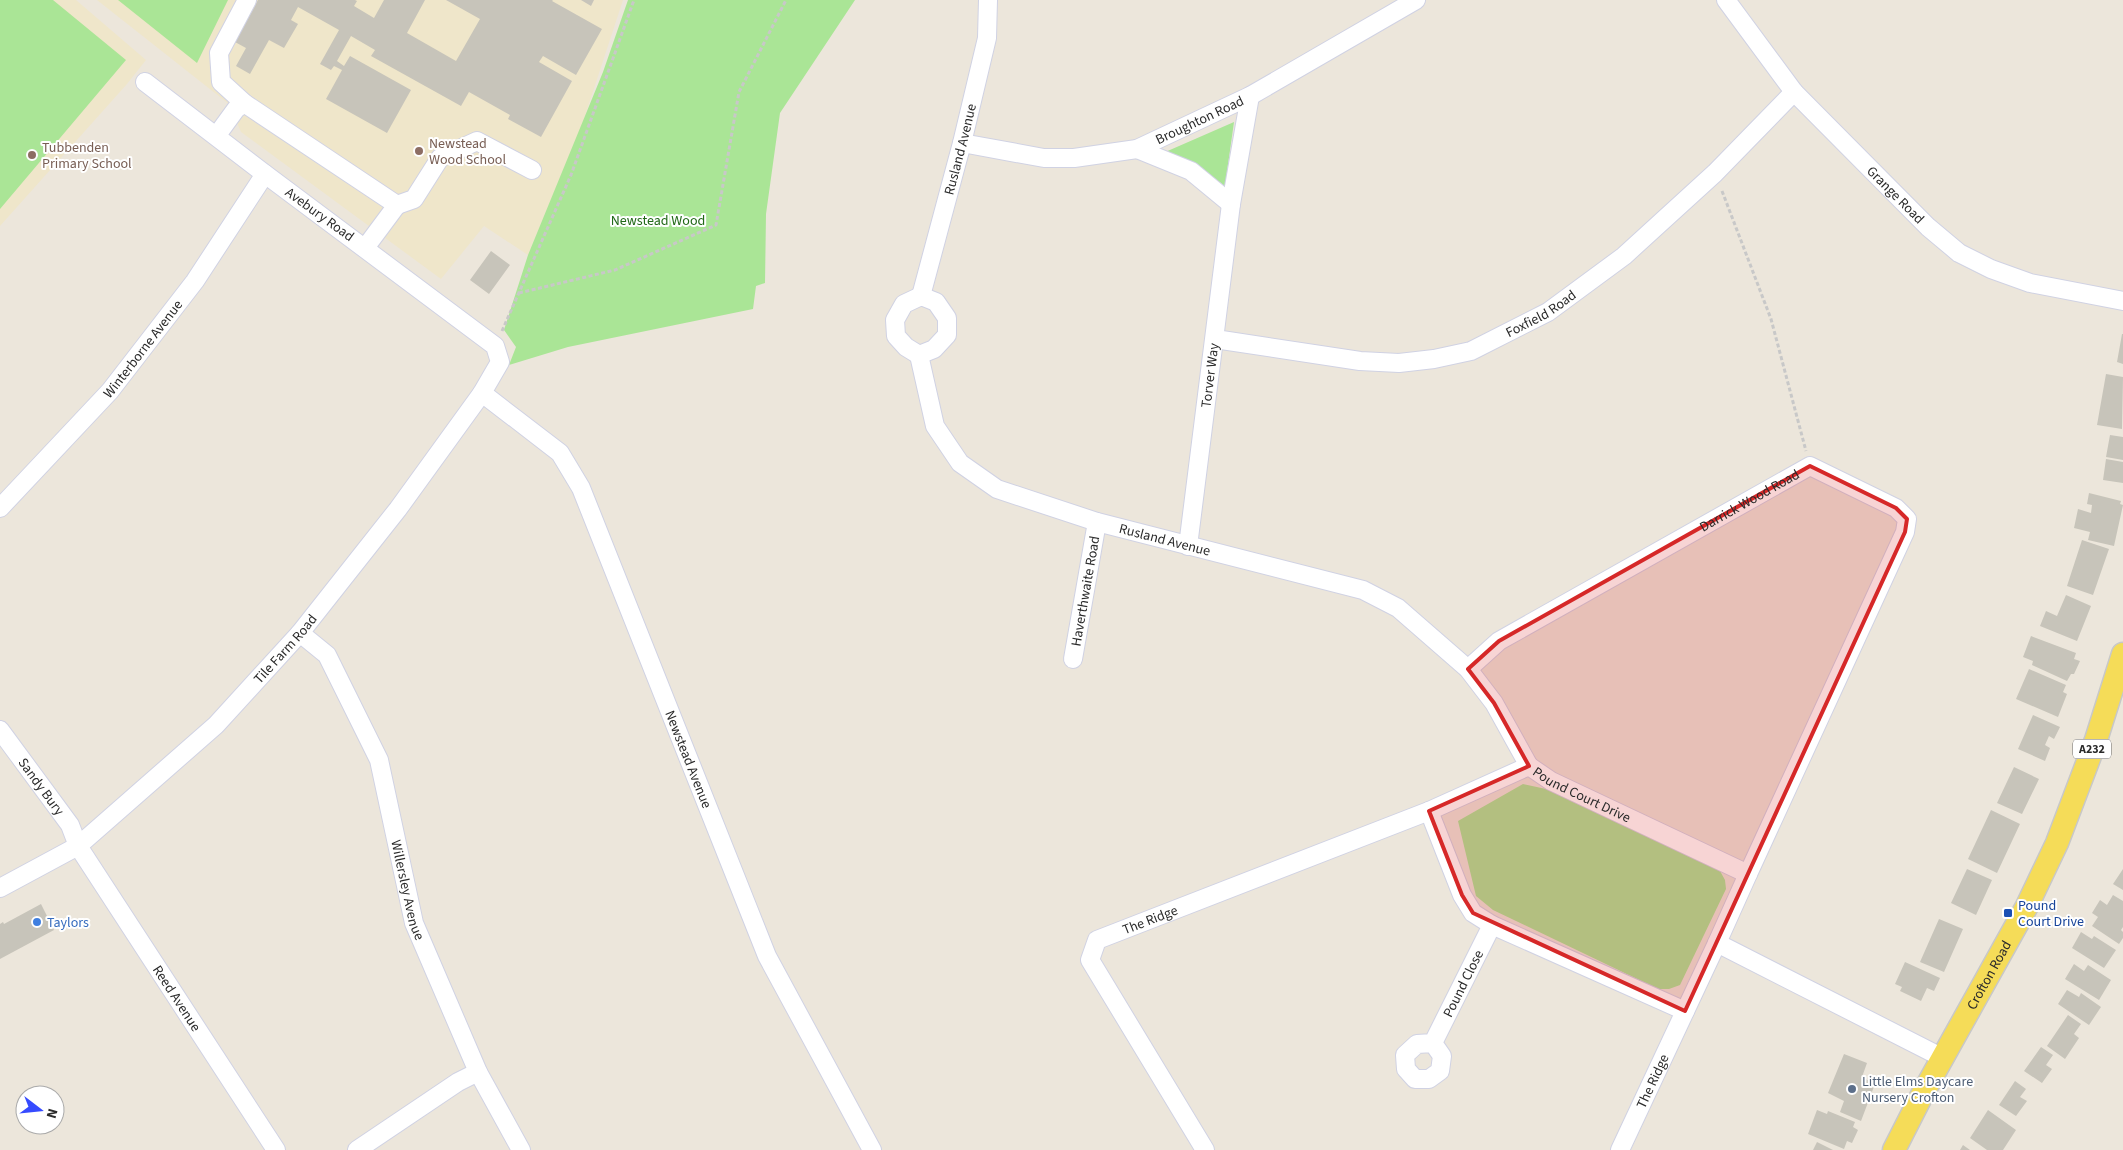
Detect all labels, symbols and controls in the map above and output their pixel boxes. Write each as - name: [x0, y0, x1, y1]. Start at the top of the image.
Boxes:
- street label: Broughton Road: [1152, 91, 1247, 150]
- street label: Rusland Avenue: [940, 102, 982, 197]
- place label: Newstead Wood School: [429, 134, 506, 170]
- place label: Tubbenden Primary School: [42, 138, 132, 174]
- marker: Newstead Wood School: [413, 145, 425, 157]
- marker: Tubbenden Primary School: [26, 149, 38, 161]
- street label: Grange Road: [1862, 162, 1929, 229]
- street label: Avebury Road: [281, 183, 358, 247]
- park label: Newstead Wood: [611, 211, 705, 231]
- street label: Foxfield Road: [1502, 286, 1581, 343]
- street label: Winterborne Avenue: [99, 296, 188, 403]
- street label: Torver Way: [1196, 342, 1224, 409]
- street label: Darrick Wood Road: [1696, 465, 1803, 537]
- street label: Rusland Avenue: [1117, 519, 1212, 562]
- street label: Haverthwaite Road: [1066, 534, 1105, 648]
- street label: Tile Farm Road: [249, 610, 322, 689]
- street label: Newstead Avenue: [659, 708, 716, 812]
- road number: A232: [2073, 740, 2111, 759]
- street label: Sandy Bury: [13, 754, 69, 820]
- street label: Pound Court Drive: [1528, 762, 1634, 828]
- street label: Willersley Avenue: [385, 838, 429, 943]
- place label: Pound Court Drive: [2018, 896, 2084, 932]
- street label: The Ridge: [1120, 901, 1181, 940]
- marker: Pound Court Drive: [2002, 907, 2014, 919]
- place label: Taylors: [47, 913, 89, 933]
- marker: Taylors: [31, 916, 43, 928]
- street label: Crofton Road: [1962, 937, 2017, 1014]
- street label: Pound Close: [1438, 947, 1489, 1021]
- street label: Reed Avenue: [147, 962, 205, 1036]
- street label: The Ridge: [1632, 1051, 1675, 1112]
- place label: Little Elms Daycare Nursery Crofton: [1862, 1072, 1973, 1108]
- marker: Little Elms Daycare Nursery Crofton: [1846, 1083, 1858, 1095]
- north arrow: [15, 1085, 65, 1135]
- text: N: [41, 1106, 62, 1121]

